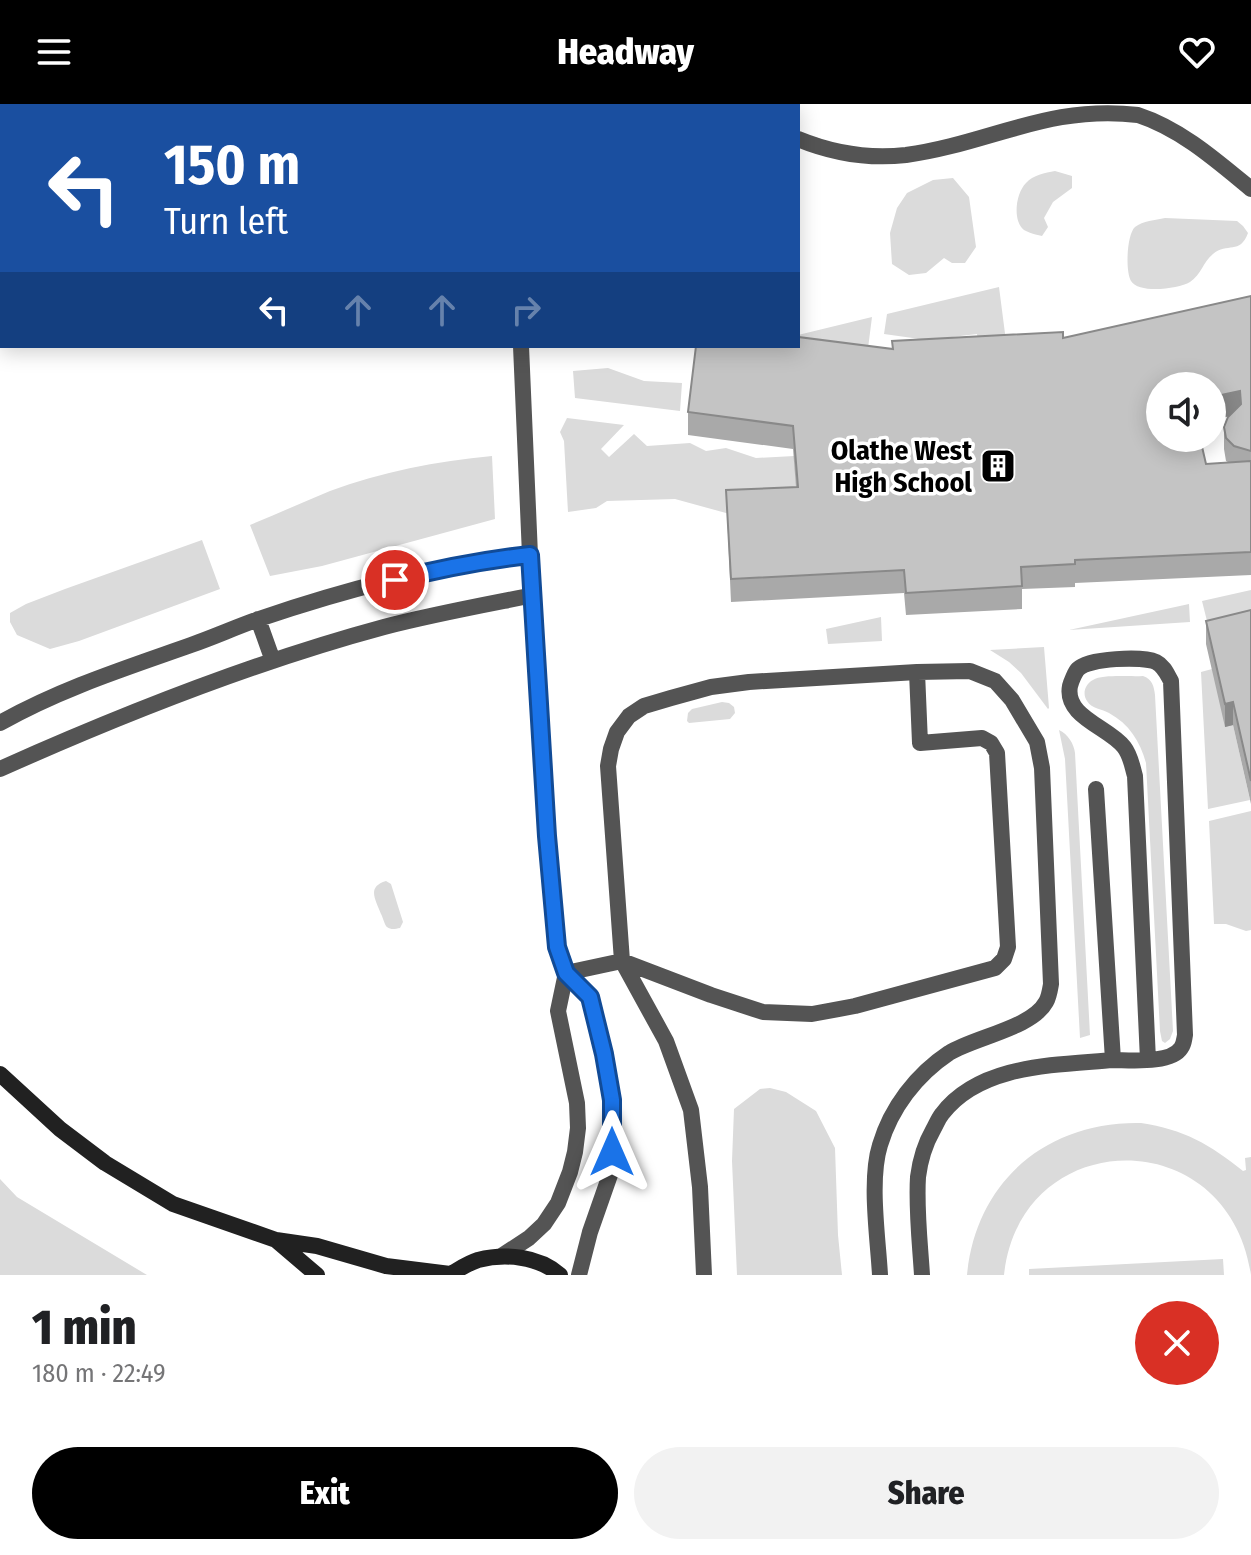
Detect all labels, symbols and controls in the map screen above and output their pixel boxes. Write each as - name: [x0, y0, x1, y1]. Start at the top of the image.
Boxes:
- icon: menu: [32, 30, 76, 74]
- text: Headway: [557, 30, 694, 74]
- icon: heart: [1175, 30, 1219, 74]
- text: 150 m: [164, 132, 300, 199]
- icon: left: [32, 136, 136, 240]
- text: Turn left: [164, 200, 288, 244]
- icon: left: [252, 288, 296, 332]
- icon: ahead: [336, 288, 380, 332]
- icon: ahead: [420, 288, 464, 332]
- icon: right: [504, 288, 548, 332]
- map controls: [1146, 372, 1226, 452]
- button: sound: [1146, 372, 1226, 452]
- place label: Olathe West High School: [831, 434, 973, 499]
- building icon: Olathe West High School: [979, 447, 1017, 485]
- pin: [361, 546, 429, 614]
- icon: arrive: [373, 558, 417, 602]
- position arrow: [570, 1110, 654, 1194]
- text: 1 min: [32, 1299, 136, 1357]
- button: close: [1135, 1301, 1219, 1385]
- text: 180 m · 22:49: [32, 1358, 166, 1389]
- button: Exit: [32, 1447, 618, 1539]
- button: Share: [634, 1447, 1219, 1539]

